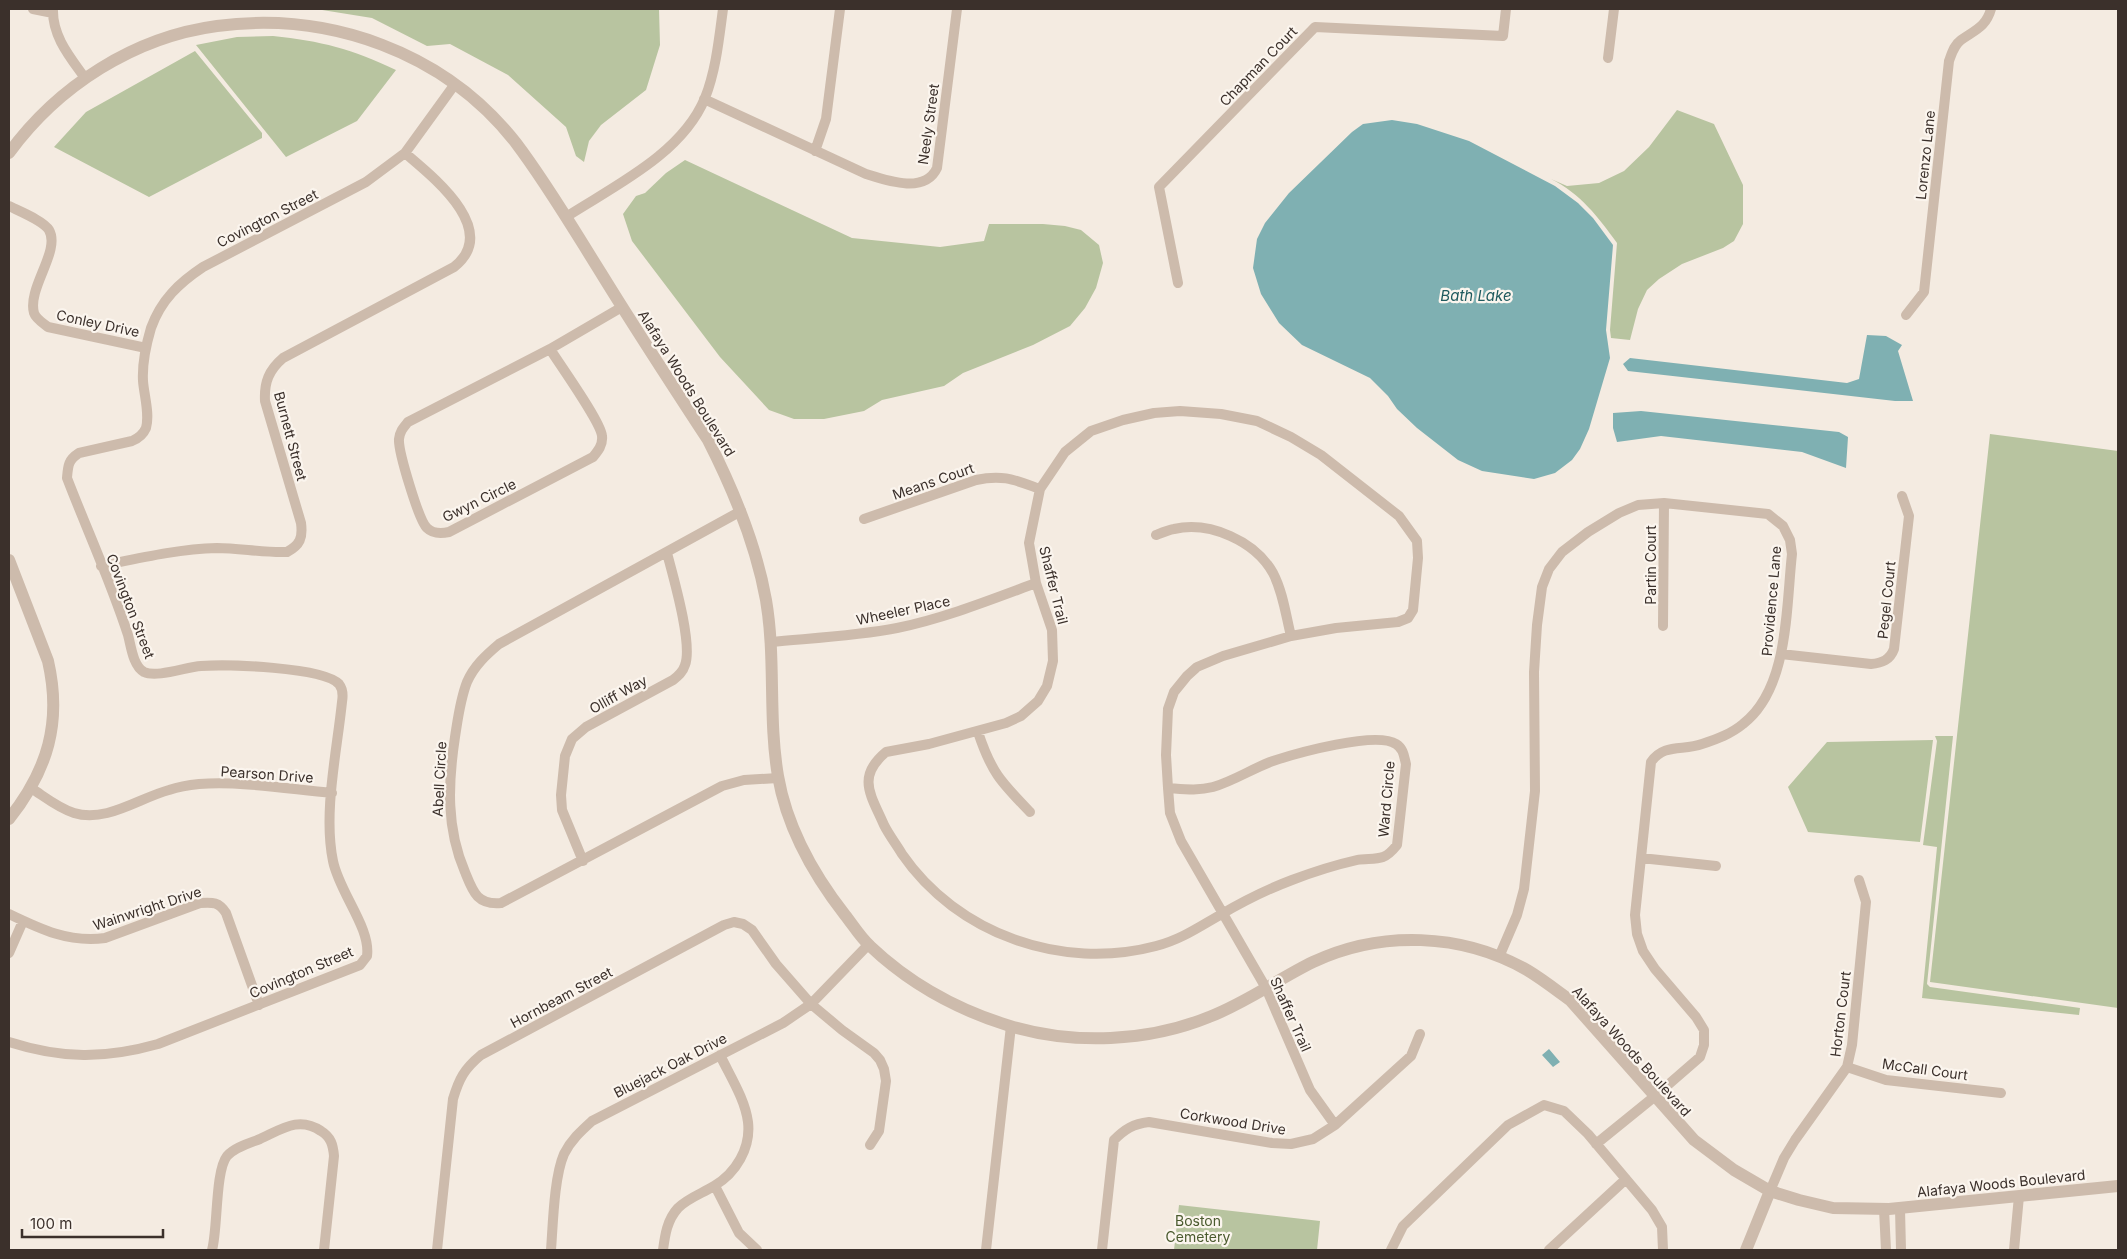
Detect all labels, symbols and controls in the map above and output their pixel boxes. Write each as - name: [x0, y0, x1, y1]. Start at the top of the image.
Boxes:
- street label: Chapman Court: [1216, 22, 1301, 109]
- street label: Neely Street: [914, 82, 942, 166]
- street label: Lorenzo Lane: [1912, 109, 1938, 201]
- street label: Covington Street: [214, 185, 321, 251]
- water label: Bath Lake: [1440, 286, 1512, 305]
- street label: Conley Drive: [55, 306, 141, 340]
- street label: Alafaya Woods Boulevard: [635, 307, 739, 459]
- street label: Burnett Street: [271, 390, 311, 483]
- street label: Means Court: [890, 459, 977, 503]
- street label: Gwyn Circle: [439, 475, 519, 525]
- street label: Partin Court: [1642, 525, 1659, 605]
- street label: Shaffer Trail: [1036, 544, 1072, 626]
- street label: Providence Lane: [1758, 545, 1784, 657]
- street label: Covington Street: [103, 551, 159, 661]
- street label: Pegel Court: [1873, 560, 1899, 640]
- street label: Wheeler Place: [855, 592, 951, 628]
- street label: Olliff Way: [586, 671, 650, 717]
- street label: Abell Circle: [429, 741, 449, 817]
- street label: Ward Circle: [1374, 760, 1398, 838]
- street label: Pearson Drive: [220, 762, 314, 786]
- street label: Wainwright Drive: [91, 882, 203, 934]
- street label: Covington Street: [247, 942, 356, 1002]
- street label: Hornbeam Street: [507, 963, 615, 1031]
- street label: Horton Court: [1826, 970, 1854, 1058]
- street label: Shaffer Trail: [1267, 974, 1315, 1054]
- street label: Alafaya Woods Boulevard: [1569, 982, 1695, 1120]
- street label: Bluejack Oak Drive: [611, 1029, 729, 1101]
- street label: McCall Court: [1881, 1055, 1969, 1083]
- street label: Corkwood Drive: [1179, 1104, 1287, 1138]
- street label: Alafaya Woods Boulevard: [1916, 1166, 2086, 1200]
- scale bar: [22, 1206, 164, 1238]
- park label: Boston Cemetery: [1166, 1212, 1231, 1245]
- text: 100 m: [30, 1214, 72, 1233]

